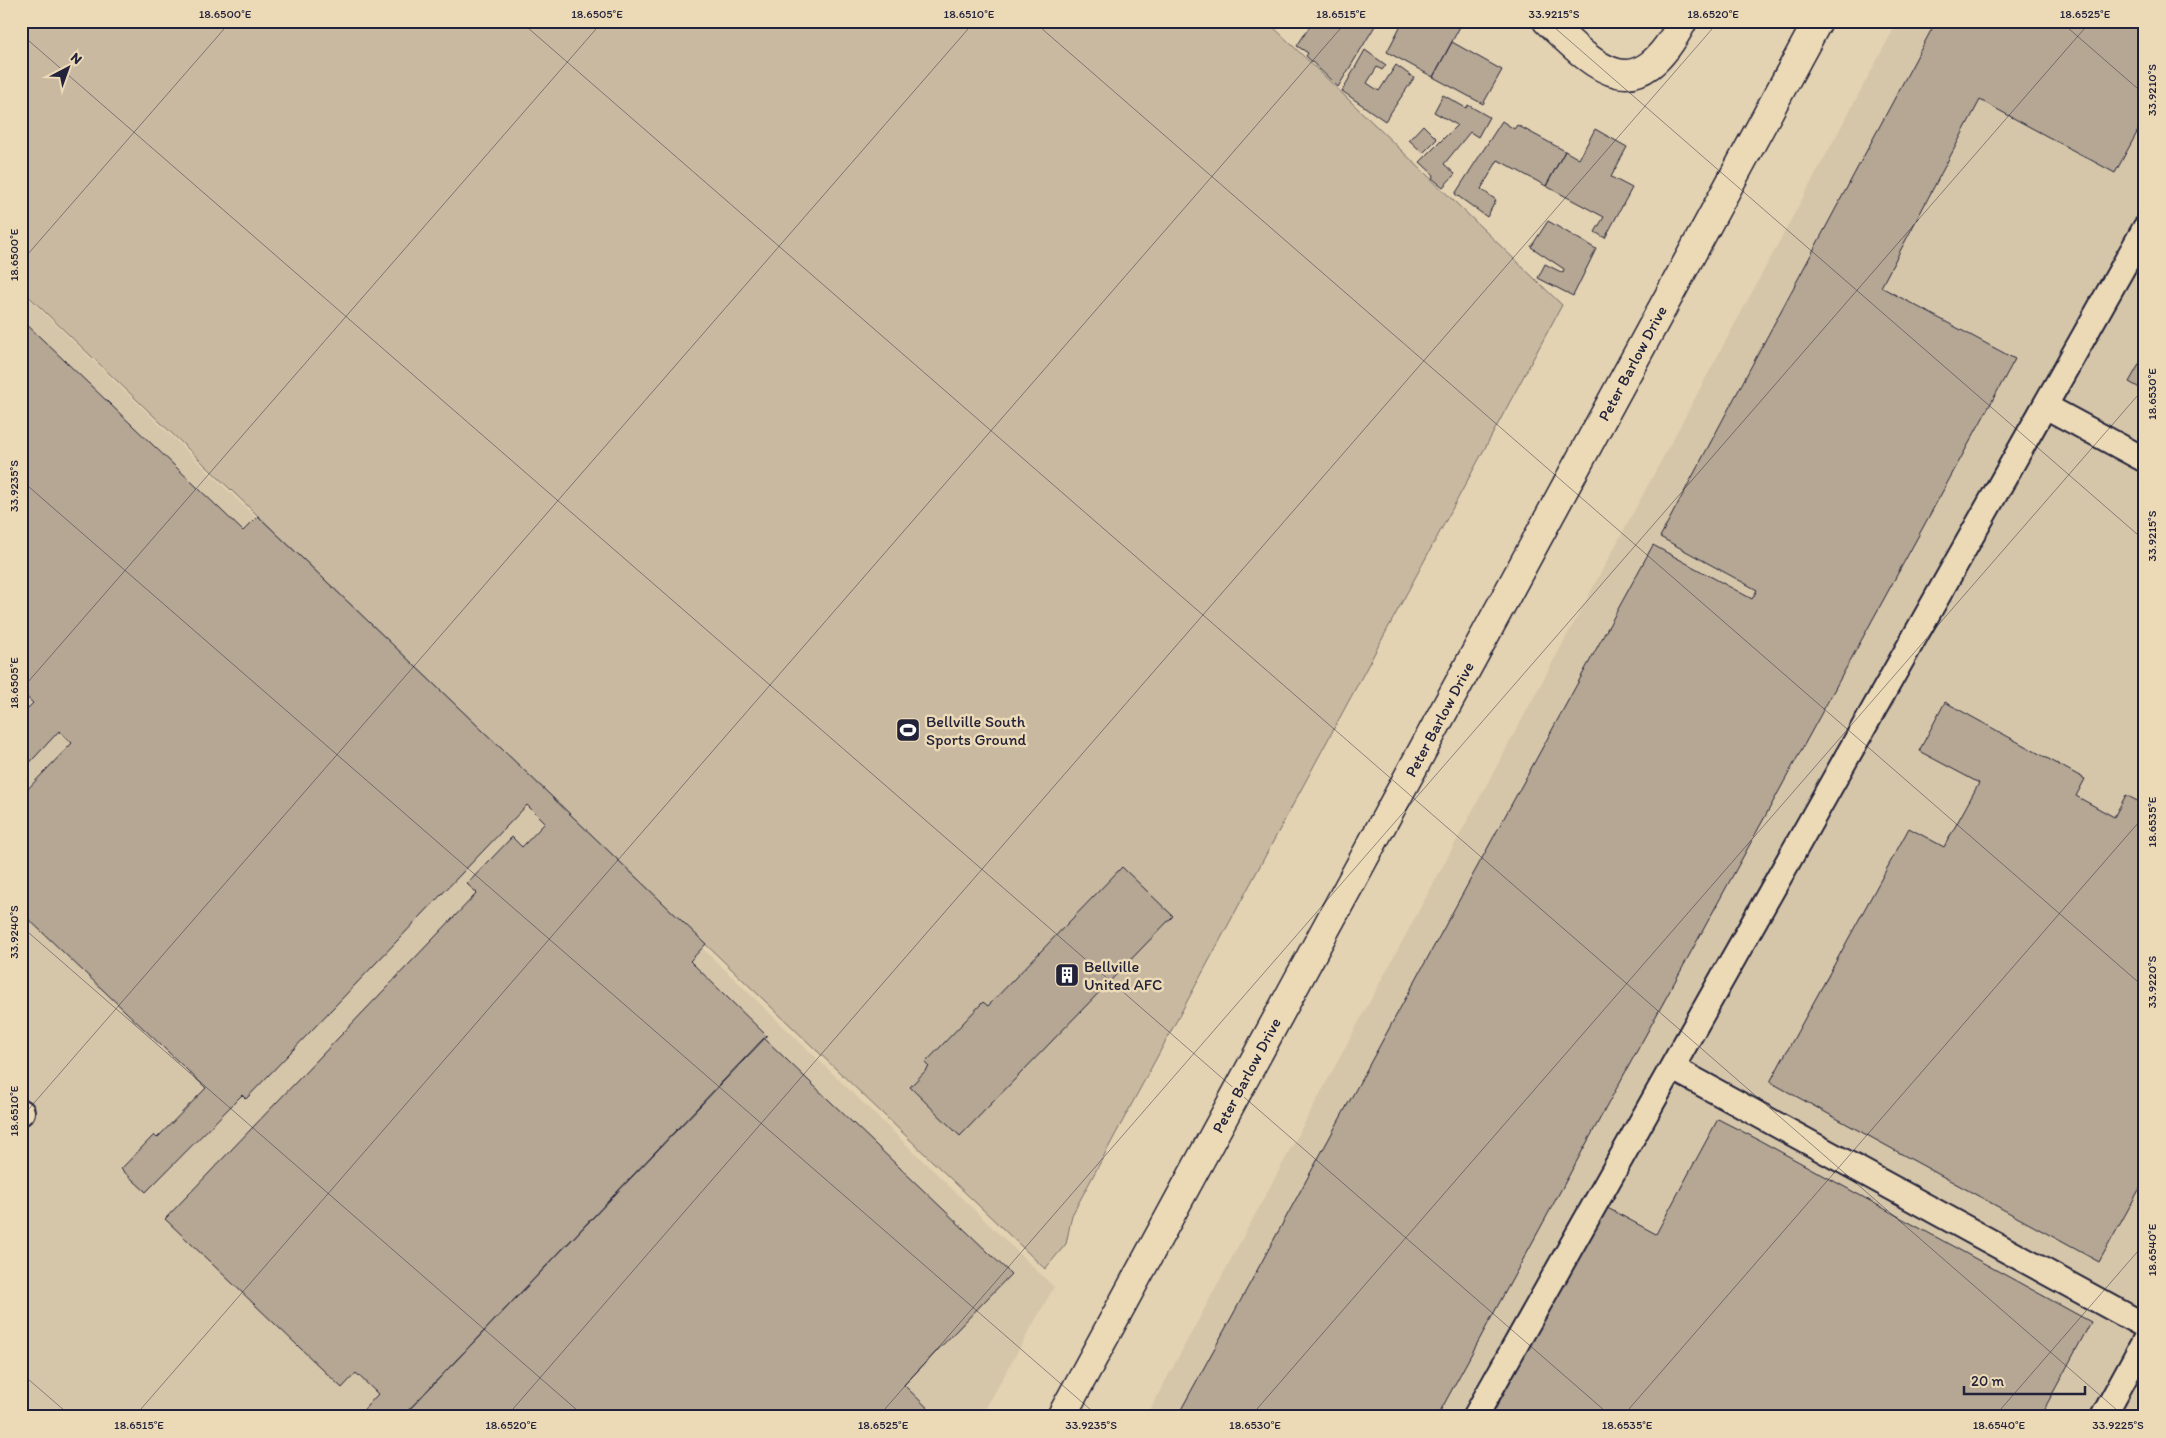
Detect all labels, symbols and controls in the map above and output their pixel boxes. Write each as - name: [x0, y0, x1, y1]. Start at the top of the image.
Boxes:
- text: 18.6500°E: [199, 7, 252, 21]
- text: 18.6505°E: [571, 7, 623, 21]
- text: 18.6510°E: [944, 7, 995, 21]
- text: 18.6515°E: [1316, 7, 1366, 21]
- text: 33.9215°S: [1529, 7, 1580, 21]
- text: 18.6520°E: [1687, 7, 1739, 21]
- text: 18.6525°E: [2060, 7, 2111, 21]
- north arrow: [42, 42, 92, 92]
- text: N: [67, 49, 85, 68]
- text: 33.9210°S: [2145, 64, 2159, 116]
- text: 18.6500°E: [7, 228, 21, 281]
- street label: Peter Barlow Drive: [1594, 302, 1671, 424]
- text: 18.6530°E: [2145, 368, 2159, 420]
- text: 33.9235°S: [7, 460, 21, 512]
- text: 33.9215°S: [2145, 510, 2159, 561]
- text: 18.6505°E: [7, 657, 21, 709]
- street label: Peter Barlow Drive: [1401, 658, 1478, 780]
- place label: Bellville South Sports Ground: [926, 712, 1026, 749]
- sports icon: Bellville South Sports Ground: [895, 717, 921, 743]
- text: 18.6535°E: [2145, 796, 2159, 847]
- text: 33.9240°S: [7, 905, 21, 959]
- text: 33.9220°S: [2145, 955, 2159, 1008]
- place label: Bellville United AFC: [1084, 957, 1162, 994]
- building icon: Bellville United AFC: [1054, 962, 1080, 988]
- street label: Peter Barlow Drive: [1208, 1014, 1285, 1136]
- text: 18.6510°E: [7, 1085, 21, 1136]
- text: 18.6540°E: [2145, 1223, 2159, 1276]
- scale bar: [1964, 1363, 2085, 1395]
- text: 20 m: [1971, 1372, 2005, 1390]
- text: 18.6515°E: [114, 1418, 164, 1432]
- text: 18.6520°E: [485, 1418, 537, 1432]
- text: 18.6525°E: [858, 1418, 909, 1432]
- text: 33.9235°S: [1065, 1418, 1117, 1432]
- text: 18.6530°E: [1229, 1418, 1281, 1432]
- text: 18.6535°E: [1602, 1418, 1653, 1432]
- text: 18.6540°E: [1973, 1418, 2026, 1432]
- text: 33.9225°S: [2092, 1418, 2144, 1432]

